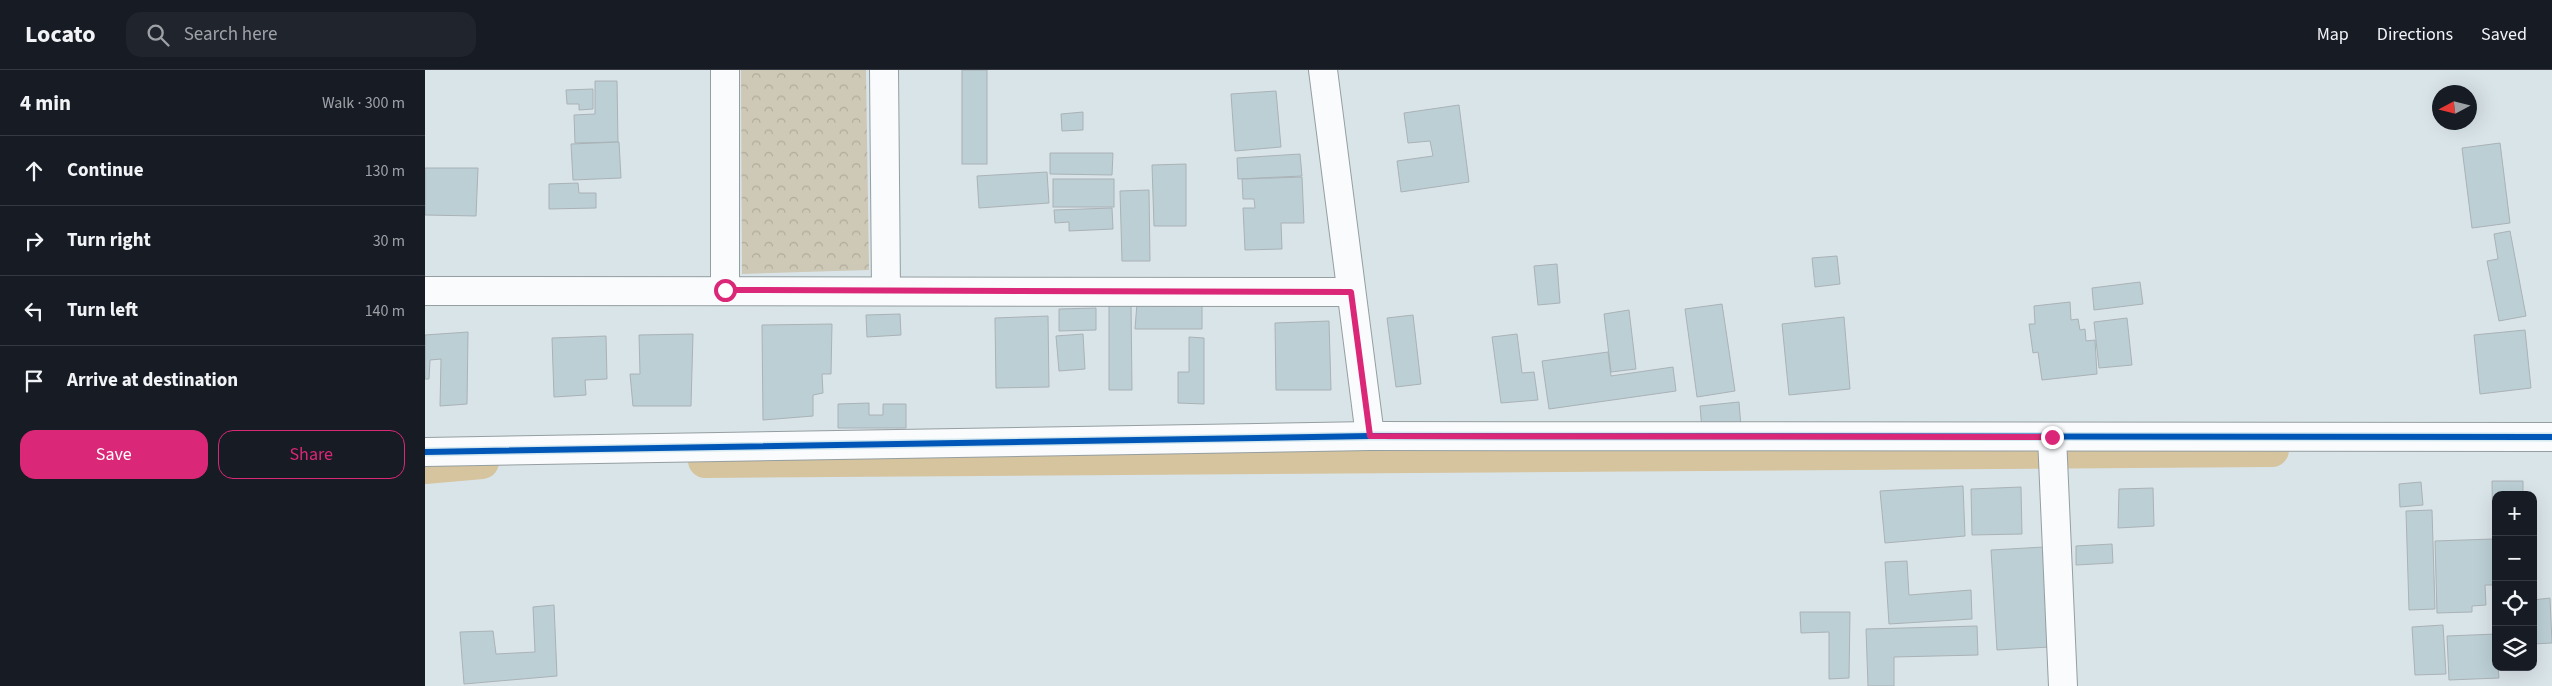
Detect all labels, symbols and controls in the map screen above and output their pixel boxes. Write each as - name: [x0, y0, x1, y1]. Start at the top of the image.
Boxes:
- search box: [126, 12, 476, 57]
- text: Locato: [25, 17, 96, 52]
- icon: search: [144, 21, 172, 49]
- text: Search here: [184, 21, 277, 48]
- text: Map: [2317, 22, 2349, 47]
- text: Directions: [2377, 22, 2453, 47]
- text: Saved: [2481, 22, 2527, 47]
- north arrow: [2432, 85, 2477, 130]
- text: 4 min: [20, 88, 71, 118]
- text: Walk · 300 m: [322, 92, 405, 114]
- icon: ahead: [20, 157, 48, 185]
- text: Continue: [67, 157, 144, 184]
- text: 130 m: [365, 160, 405, 182]
- icon: right: [20, 227, 48, 255]
- text: Turn right: [67, 227, 151, 254]
- text: 30 m: [373, 230, 405, 252]
- route start: [714, 279, 737, 302]
- icon: left: [20, 297, 48, 325]
- text: Turn left: [67, 297, 138, 324]
- text: 140 m: [365, 300, 405, 322]
- icon: arrive: [20, 367, 48, 395]
- text: Arrive at destination: [67, 367, 238, 394]
- route end: [2041, 426, 2064, 449]
- button: Save: [20, 430, 208, 479]
- button: Share: [218, 430, 405, 479]
- map controls: [2492, 491, 2537, 671]
- button: +: [2492, 491, 2537, 536]
- button: −: [2492, 536, 2537, 581]
- button: locate: [2492, 581, 2537, 626]
- button: layers: [2492, 626, 2537, 671]

